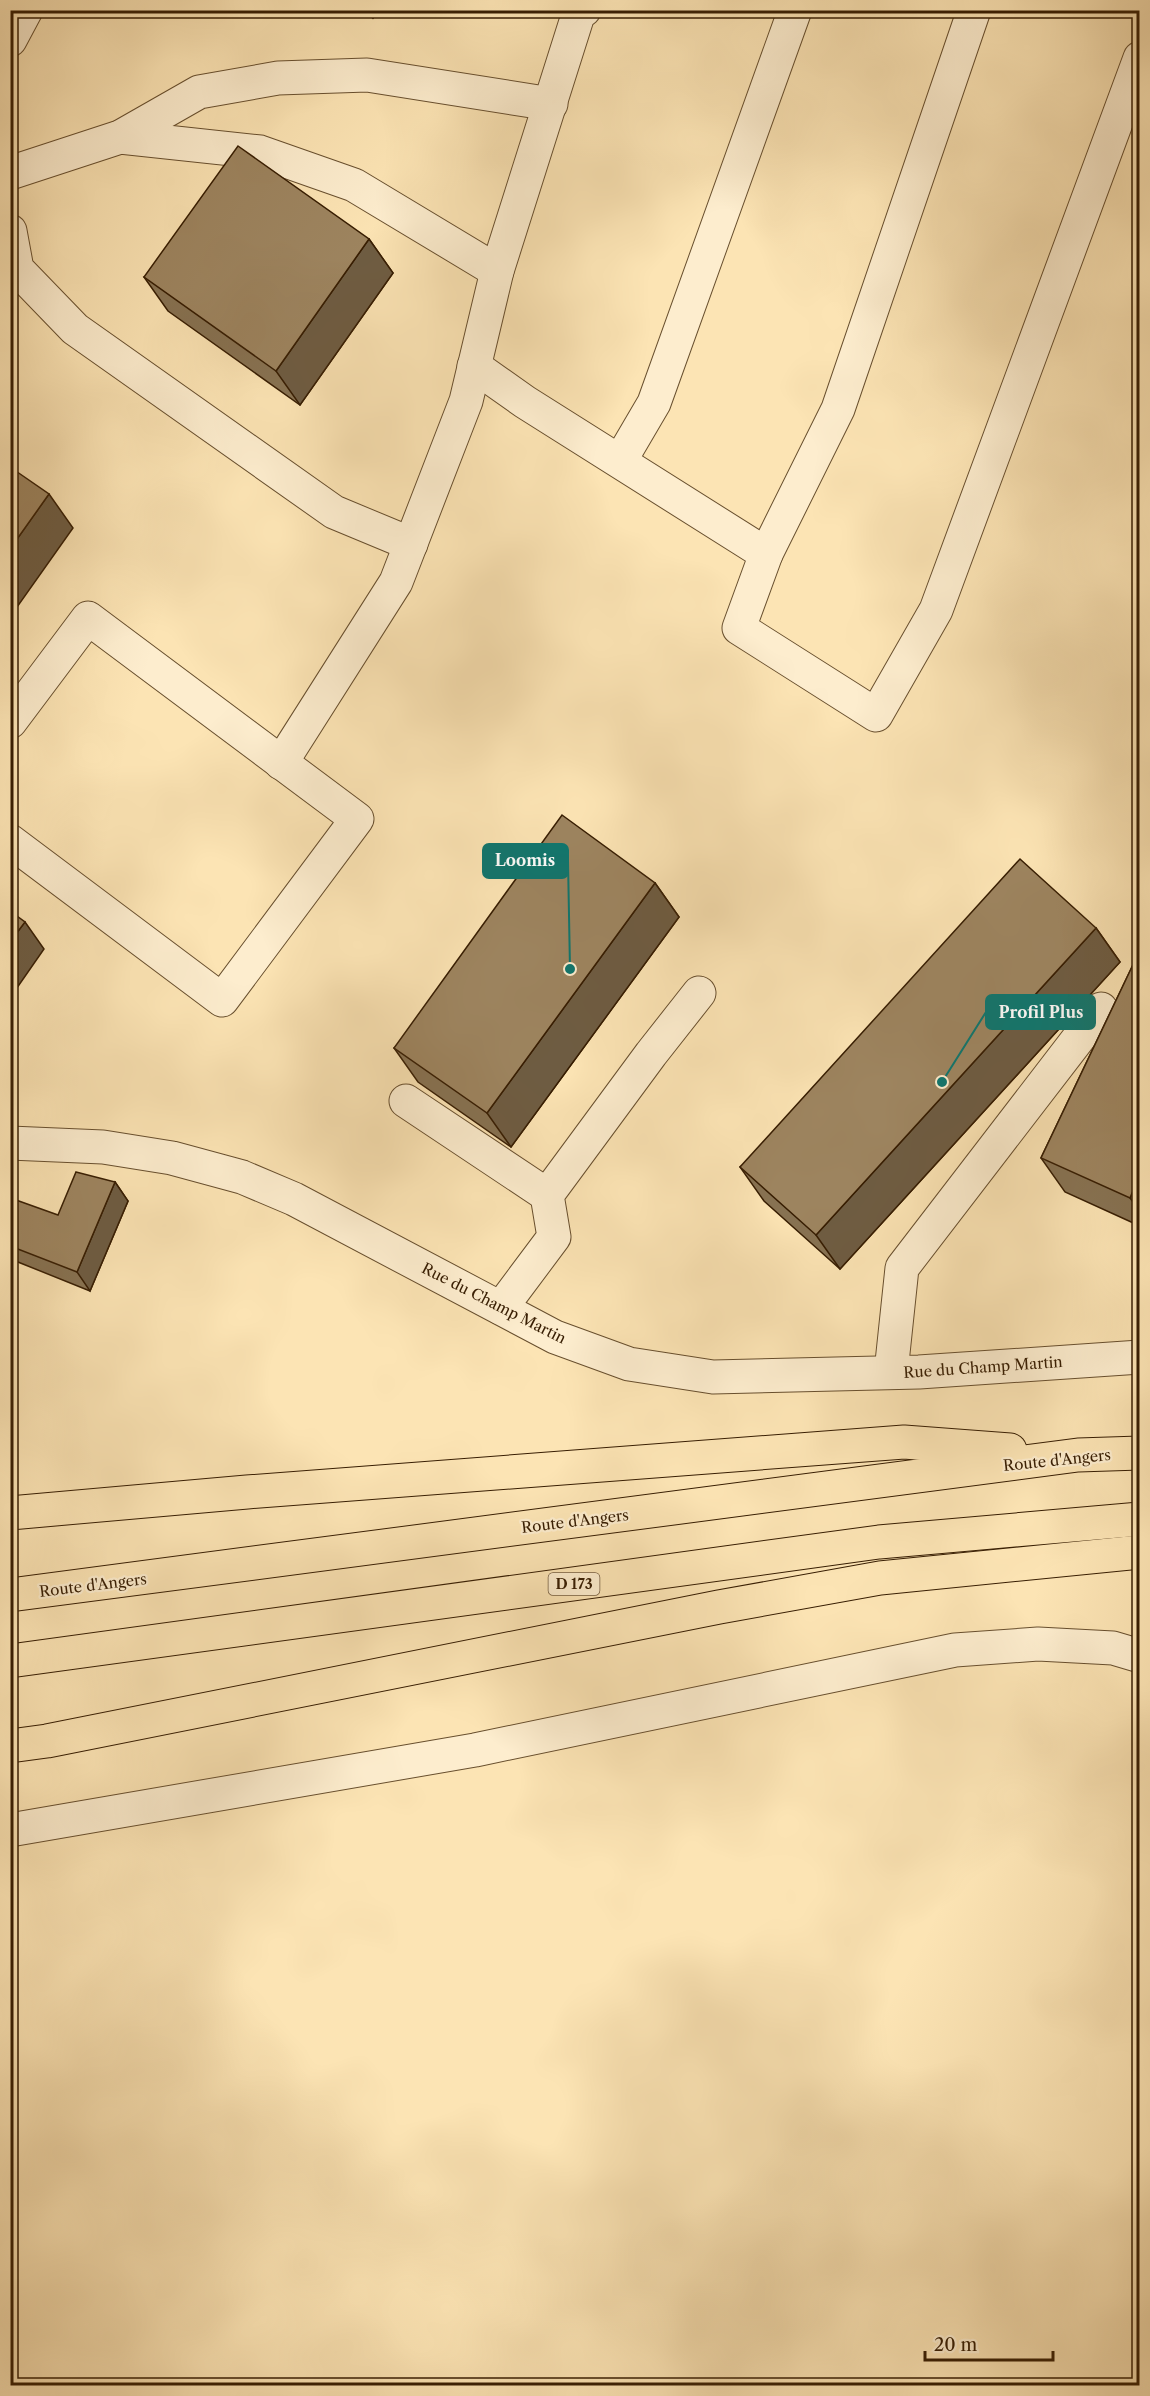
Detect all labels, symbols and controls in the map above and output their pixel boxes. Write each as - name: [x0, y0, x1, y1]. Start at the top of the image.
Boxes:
- callout: Loomis: [483, 844, 568, 878]
- text: Loomis: [495, 850, 555, 870]
- callout: Profil Plus: [986, 995, 1095, 1029]
- text: Profil Plus: [999, 1002, 1083, 1022]
- street label: Rue du Champ Martin: [419, 1258, 570, 1348]
- street label: Rue du Champ Martin: [903, 1352, 1064, 1382]
- street label: Route d'Angers: [1002, 1445, 1112, 1475]
- street label: Route d'Angers: [520, 1505, 630, 1537]
- street label: Route d'Angers: [38, 1569, 148, 1601]
- road number: D 173: [548, 1573, 600, 1595]
- scale bar: [925, 2324, 1052, 2362]
- text: 20 m: [934, 2334, 978, 2356]

